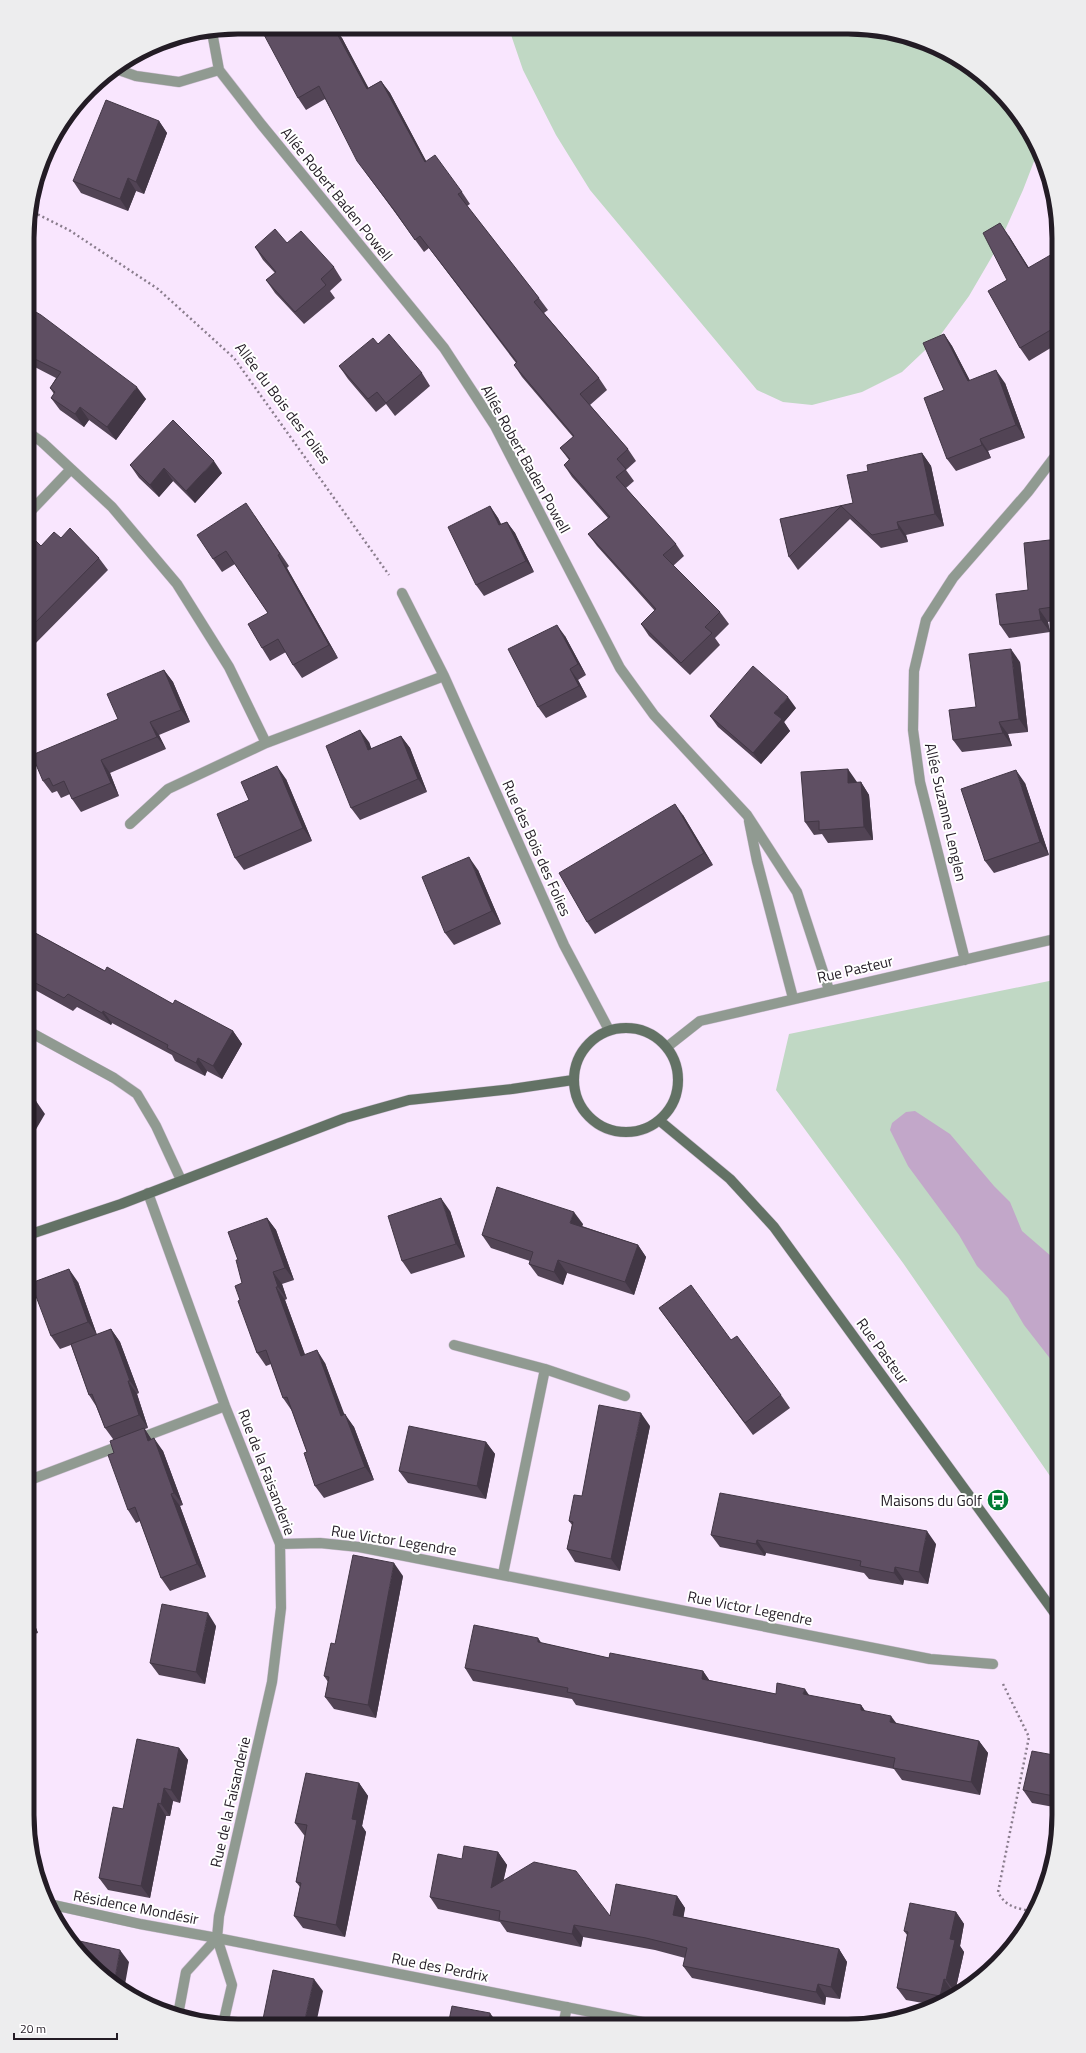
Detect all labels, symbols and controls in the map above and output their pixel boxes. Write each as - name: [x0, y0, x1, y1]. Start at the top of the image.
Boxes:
- street label: Allée Robert Baden Powell: [276, 122, 398, 266]
- street label: Allée du Bois des Folies: [230, 337, 336, 469]
- street label: Allée Robert Baden Powell: [476, 381, 576, 537]
- street label: Allée Suzanne Lenglen: [919, 741, 973, 883]
- street label: Rue des Bois des Folies: [497, 776, 577, 920]
- street label: Rue Pasteur: [815, 949, 895, 989]
- street label: Rue Pasteur: [851, 1313, 915, 1389]
- street label: Rue de la Faisanderie: [232, 1406, 302, 1538]
- bus stop icon: Maisons du Golf: [985, 1487, 1011, 1513]
- place label: Maisons du Golf: [881, 1489, 982, 1512]
- street label: Rue Victor Legendre: [330, 1519, 458, 1561]
- street label: Rue Victor Legendre: [686, 1585, 814, 1631]
- street label: Rue de la Faisanderie: [204, 1734, 256, 1870]
- street label: Résidence Mondésir: [71, 1884, 201, 1930]
- street label: Rue des Perdrix: [389, 1946, 491, 1988]
- scale bar: [14, 2015, 117, 2041]
- text: 20 m: [20, 2019, 46, 2038]

